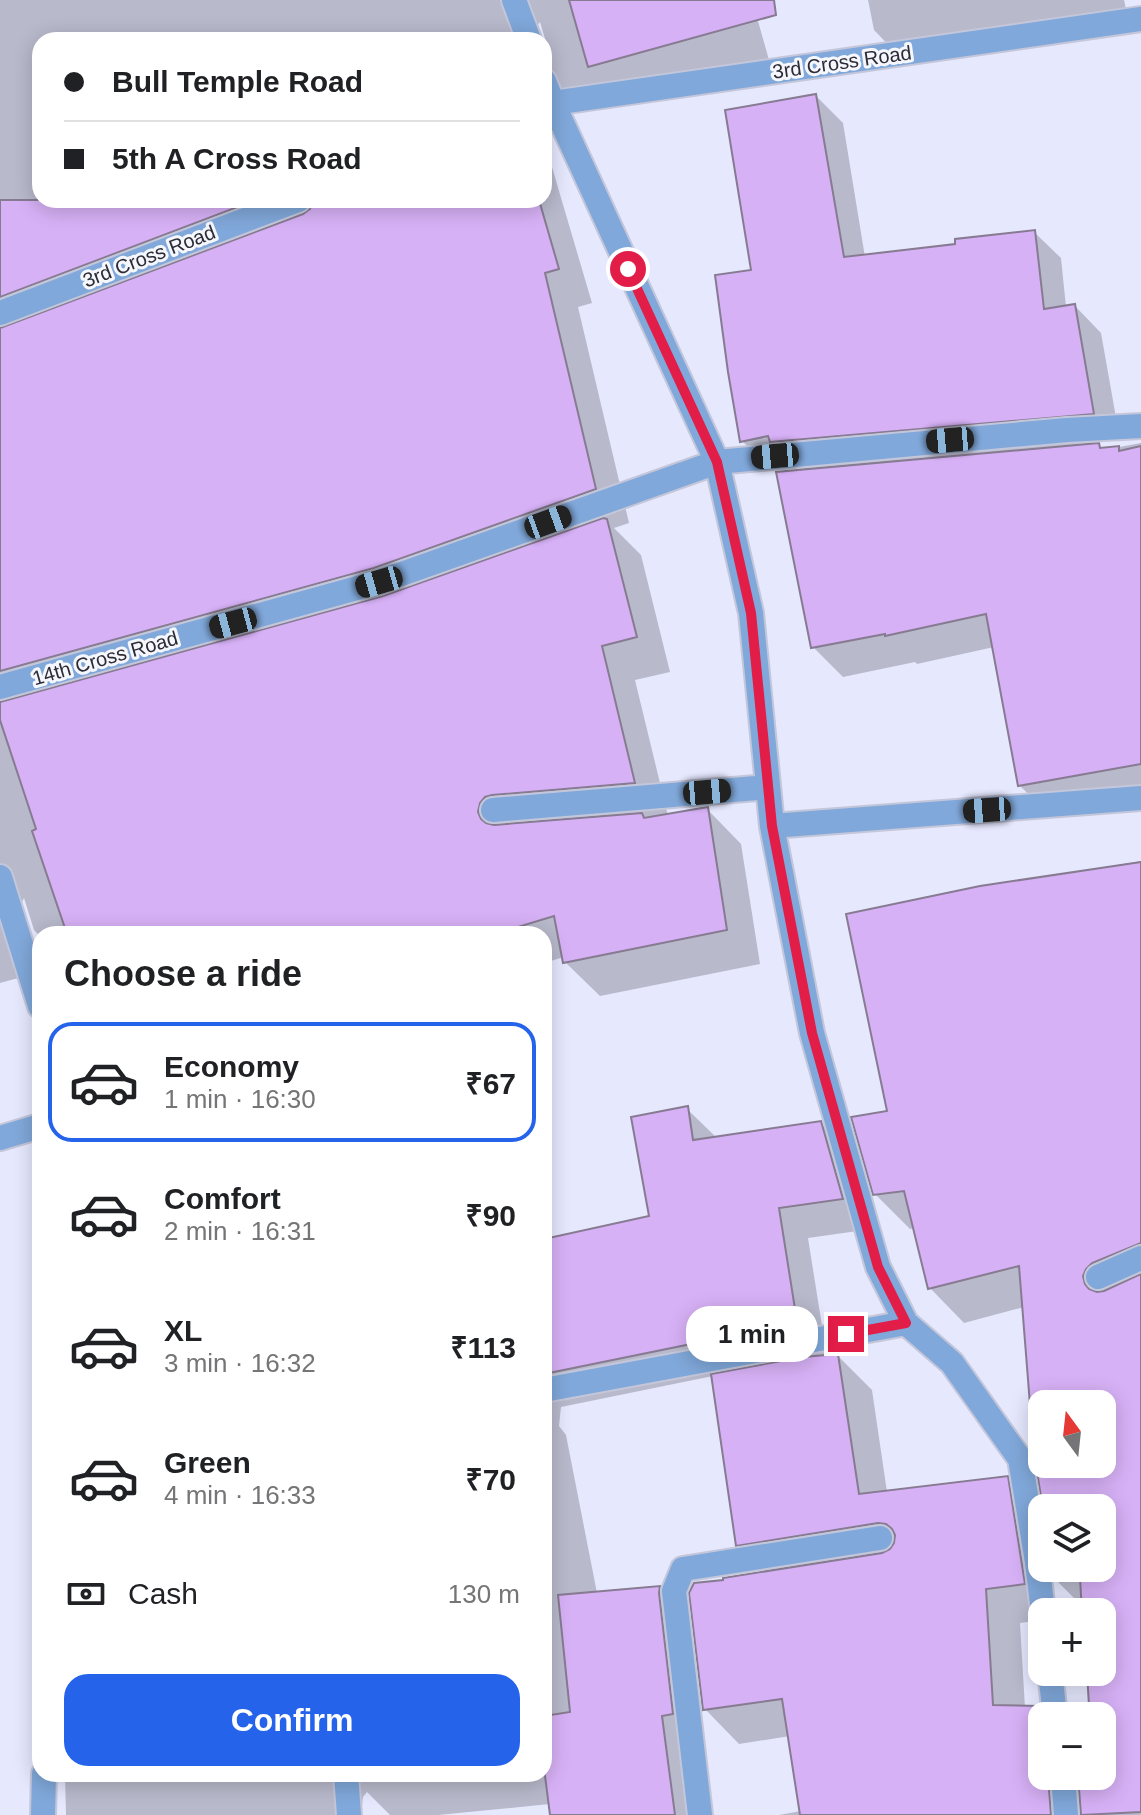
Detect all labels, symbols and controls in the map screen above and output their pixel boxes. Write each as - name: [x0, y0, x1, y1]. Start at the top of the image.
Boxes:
- street label: 3rd Cross Road: [771, 41, 913, 83]
- text: Bull Temple Road: [112, 65, 363, 98]
- text: 5th A Cross Road: [112, 142, 361, 175]
- street label: 3rd Cross Road: [80, 221, 218, 291]
- route start: [610, 251, 646, 287]
- car: [925, 426, 975, 454]
- car: [750, 442, 800, 470]
- car: [521, 503, 575, 541]
- car: [353, 564, 405, 600]
- car: [207, 605, 259, 641]
- street label: 14th Cross Road: [30, 627, 180, 689]
- car: [682, 778, 732, 806]
- car: [962, 796, 1012, 824]
- text: Choose a ride: [64, 953, 302, 994]
- icon: car: [68, 1046, 140, 1118]
- text: Economy: [164, 1050, 299, 1083]
- text: ₹67: [465, 1067, 516, 1100]
- text: 1 min · 16:30: [164, 1084, 316, 1114]
- icon: car: [68, 1178, 140, 1250]
- text: Comfort: [164, 1182, 281, 1215]
- text: ₹90: [465, 1199, 516, 1232]
- text: 2 min · 16:31: [164, 1216, 316, 1246]
- callout: 1 min: [686, 1306, 818, 1362]
- icon: car: [68, 1310, 140, 1382]
- text: XL: [164, 1314, 202, 1347]
- route end: [828, 1316, 864, 1352]
- text: 1 min: [718, 1319, 786, 1349]
- text: ₹113: [450, 1331, 516, 1364]
- text: 3 min · 16:32: [164, 1348, 316, 1378]
- north arrow: [1028, 1390, 1116, 1478]
- map controls: [1028, 1390, 1116, 1790]
- icon: car: [68, 1442, 140, 1514]
- text: Green: [164, 1446, 251, 1479]
- text: ₹70: [465, 1463, 516, 1496]
- text: 4 min · 16:33: [164, 1480, 316, 1510]
- button: layers: [1028, 1494, 1116, 1582]
- icon: cash: [64, 1572, 108, 1616]
- text: Cash: [128, 1577, 198, 1610]
- text: 130 m: [448, 1579, 520, 1609]
- button: +: [1028, 1598, 1116, 1686]
- button: Confirm: [64, 1674, 520, 1766]
- button: −: [1028, 1702, 1116, 1790]

